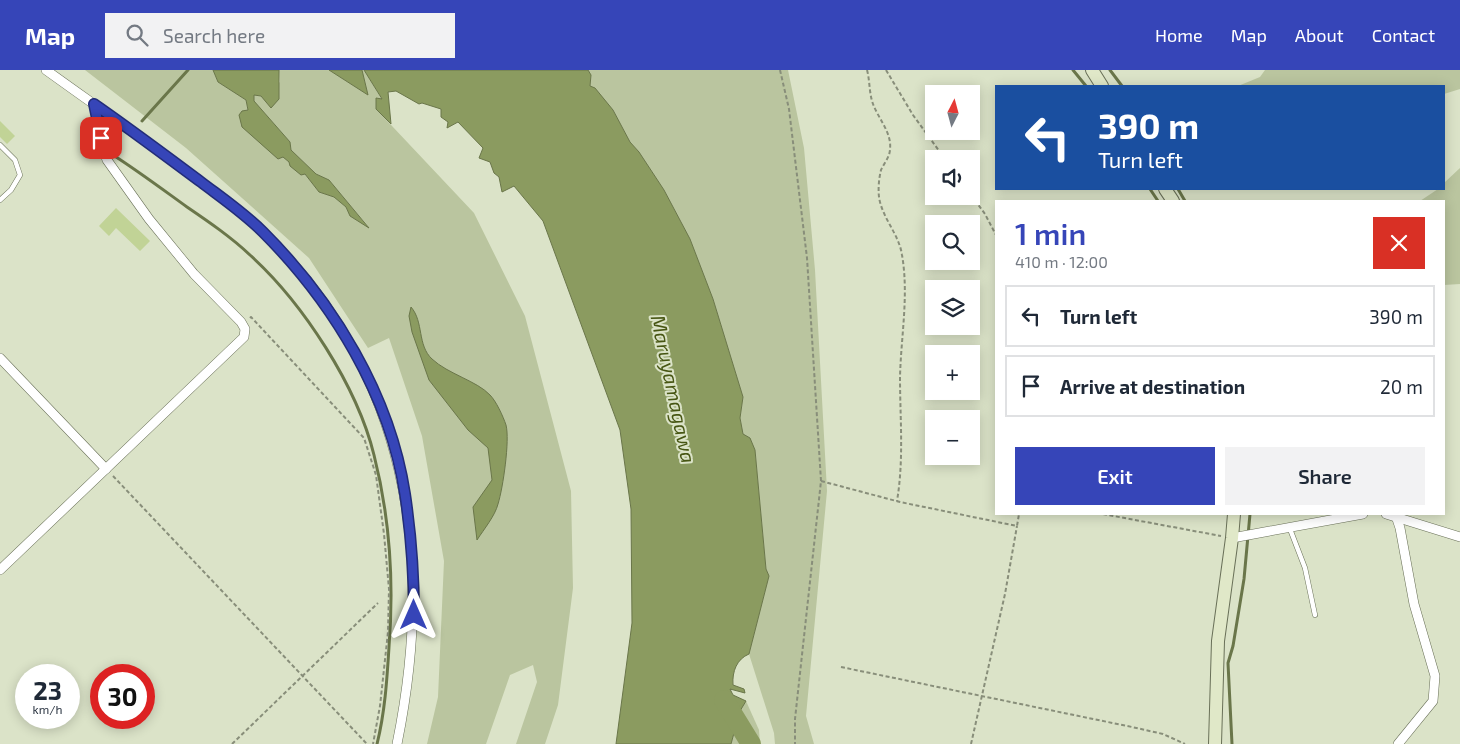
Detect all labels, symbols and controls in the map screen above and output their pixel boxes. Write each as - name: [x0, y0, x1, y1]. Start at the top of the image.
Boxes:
- search box: [105, 13, 455, 58]
- text: Map: [25, 21, 75, 50]
- icon: search: [123, 21, 151, 49]
- text: Search here: [163, 24, 265, 47]
- text: Home: [1155, 24, 1203, 46]
- text: Map: [1231, 24, 1267, 46]
- text: About: [1295, 24, 1344, 46]
- text: Contact: [1372, 24, 1435, 46]
- north arrow: [925, 85, 980, 140]
- map controls: [925, 85, 980, 465]
- text: 390 m: [1098, 104, 1199, 146]
- icon: left: [1015, 105, 1080, 170]
- pin: [80, 117, 122, 159]
- icon: arrive: [87, 124, 115, 152]
- text: Turn left: [1098, 146, 1183, 172]
- button: sound: [925, 150, 980, 205]
- button: search: [925, 215, 980, 270]
- text: 1 min: [1015, 215, 1086, 251]
- button: close: [1373, 217, 1425, 269]
- text: 410 m · 12:00: [1015, 252, 1108, 271]
- button: layers: [925, 280, 980, 335]
- icon: left: [1017, 302, 1045, 330]
- text: Turn left: [1060, 305, 1137, 328]
- text: 390 m: [1369, 305, 1423, 328]
- water label: Maruyamagawa: [646, 313, 701, 465]
- button: +: [925, 345, 980, 400]
- icon: arrive: [1017, 372, 1045, 400]
- text: Arrive at destination: [1060, 375, 1245, 398]
- text: 20 m: [1380, 375, 1423, 398]
- button: −: [925, 410, 980, 465]
- button: Exit: [1015, 447, 1215, 505]
- button: Share: [1225, 447, 1425, 505]
- position arrow: [387, 588, 439, 640]
- speed limit sign: 30: [90, 664, 155, 729]
- text: 23: [33, 675, 62, 705]
- text: km/h: [33, 702, 62, 716]

